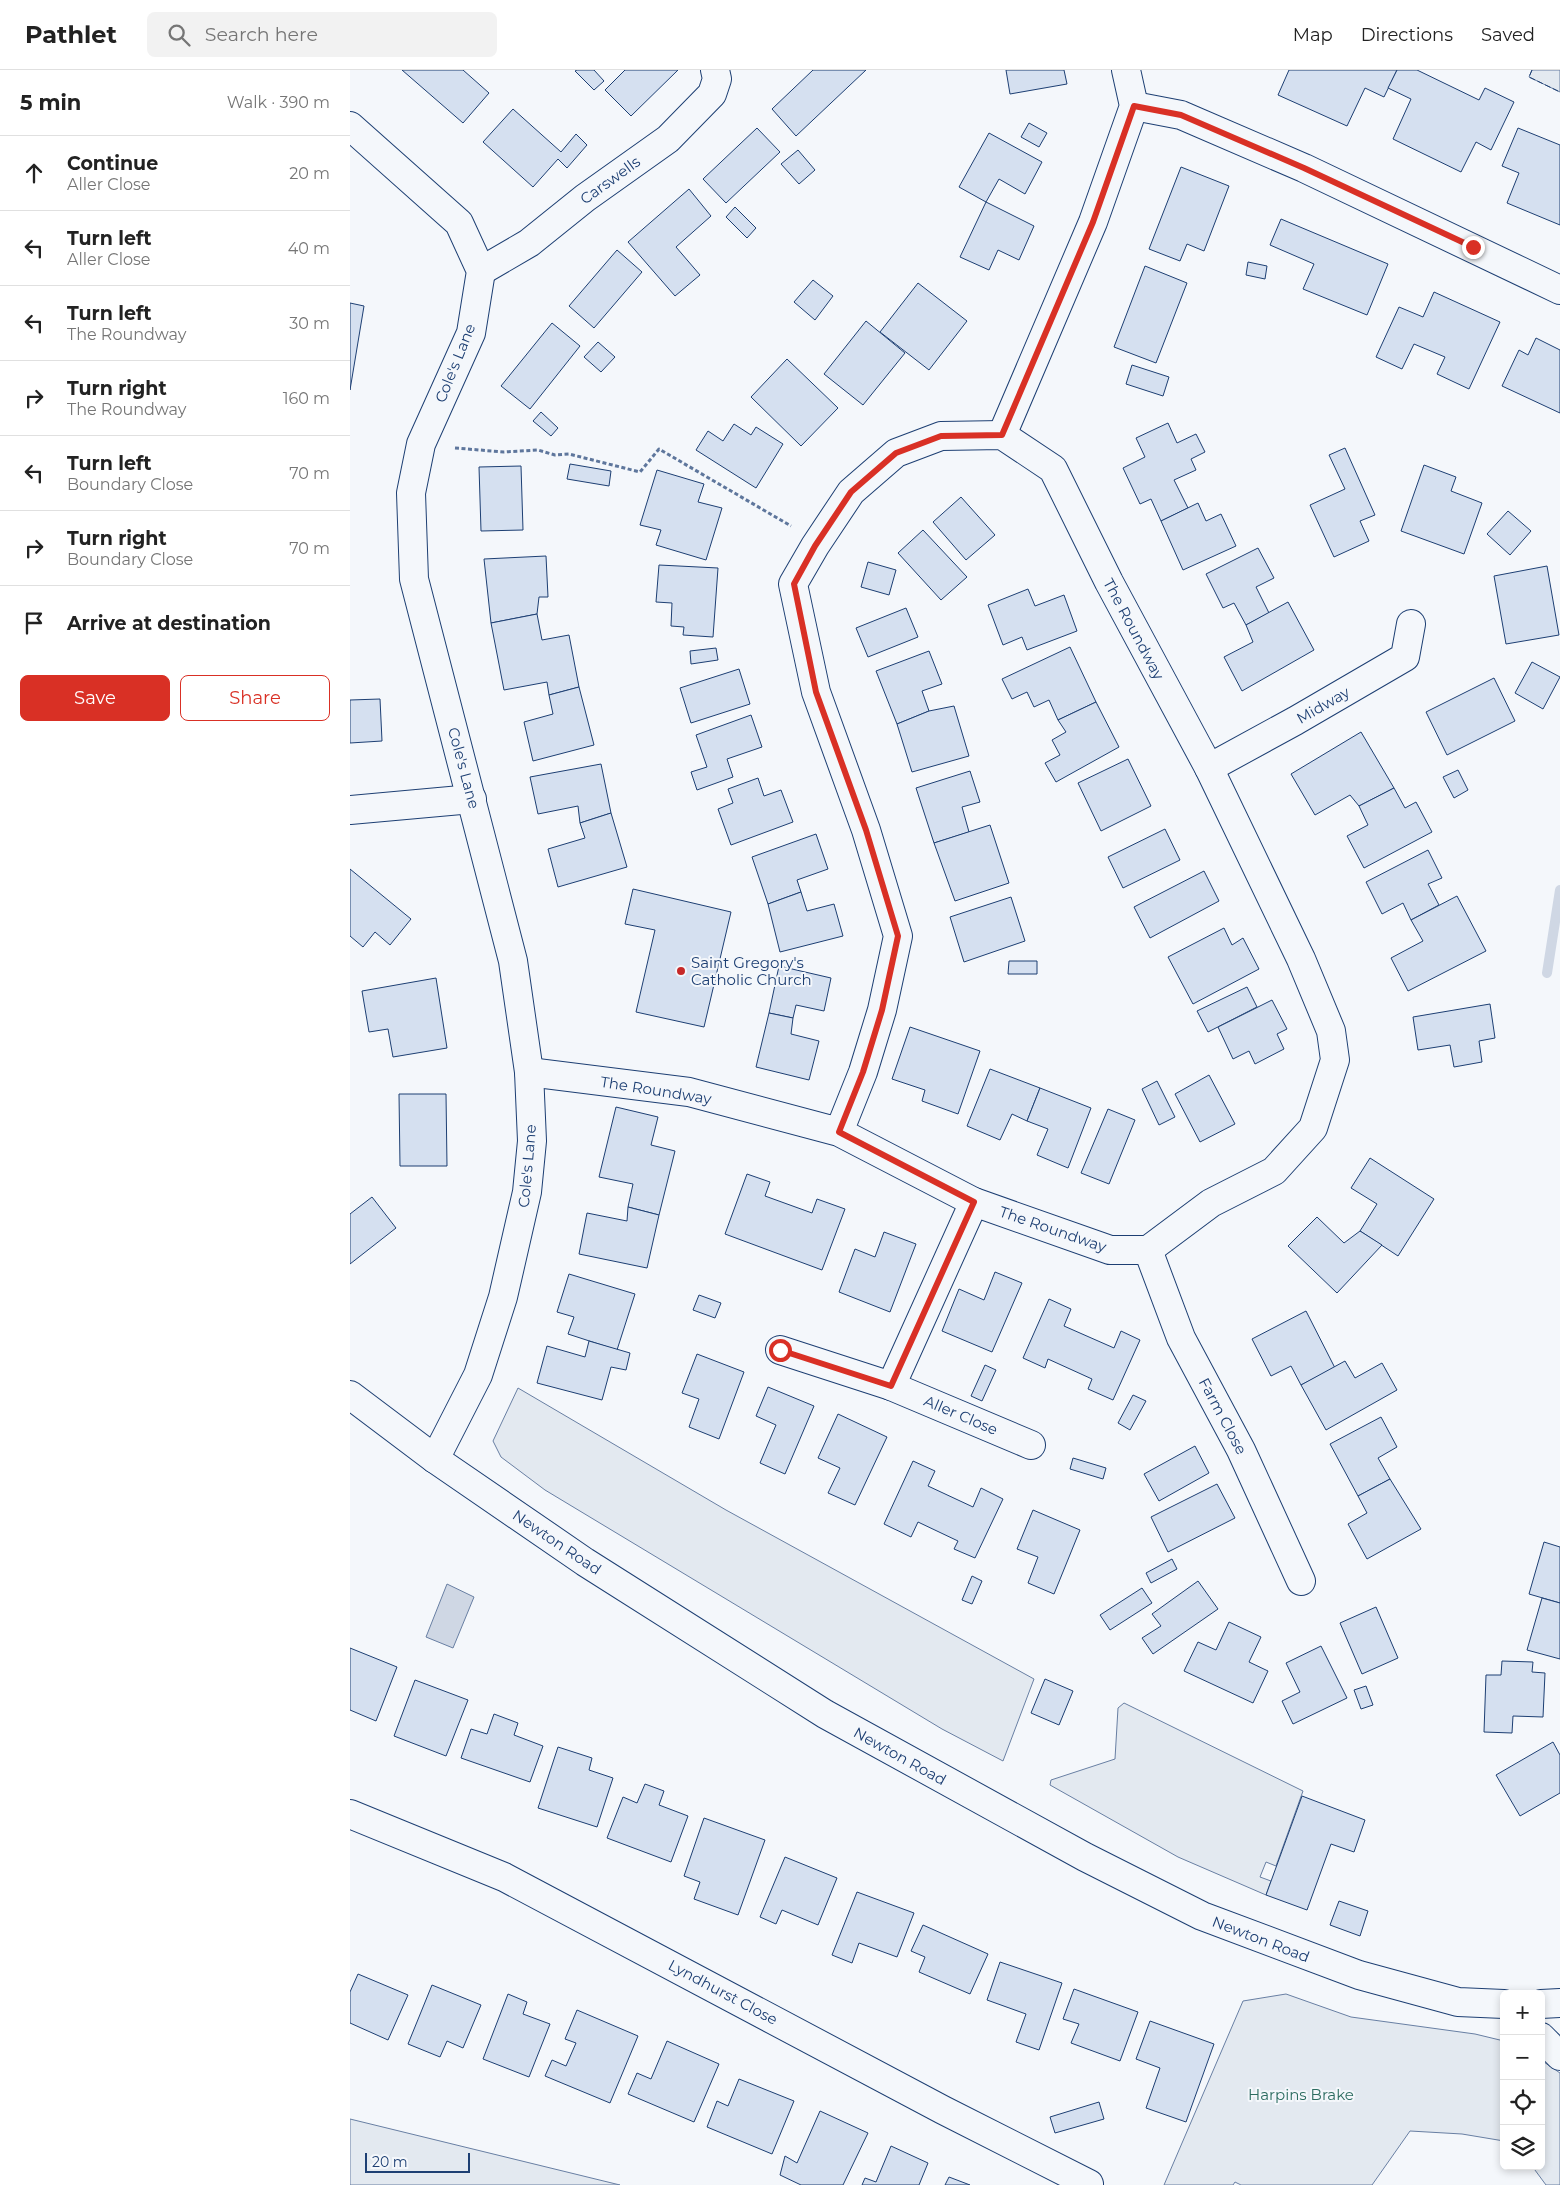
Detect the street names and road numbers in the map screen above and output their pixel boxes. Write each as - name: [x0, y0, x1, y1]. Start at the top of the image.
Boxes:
- street label: Carswells: [576, 152, 644, 208]
- street label: Cole's Lane: [431, 321, 479, 405]
- street label: The Roundway: [1099, 575, 1169, 684]
- street label: Midway: [1293, 682, 1354, 728]
- street label: Cole's Lane: [444, 725, 484, 811]
- street label: The Roundway: [599, 1072, 714, 1108]
- street label: Cole's Lane: [514, 1124, 540, 1208]
- street label: The Roundway: [997, 1202, 1110, 1256]
- street label: Farm Close: [1195, 1374, 1251, 1458]
- street label: Aller Close: [921, 1391, 1001, 1439]
- street label: Newton Road: [509, 1505, 605, 1579]
- street label: Newton Road: [850, 1723, 950, 1789]
- street label: Newton Road: [1210, 1912, 1312, 1966]
- street label: Lyndhurst Close: [665, 1955, 781, 2029]

